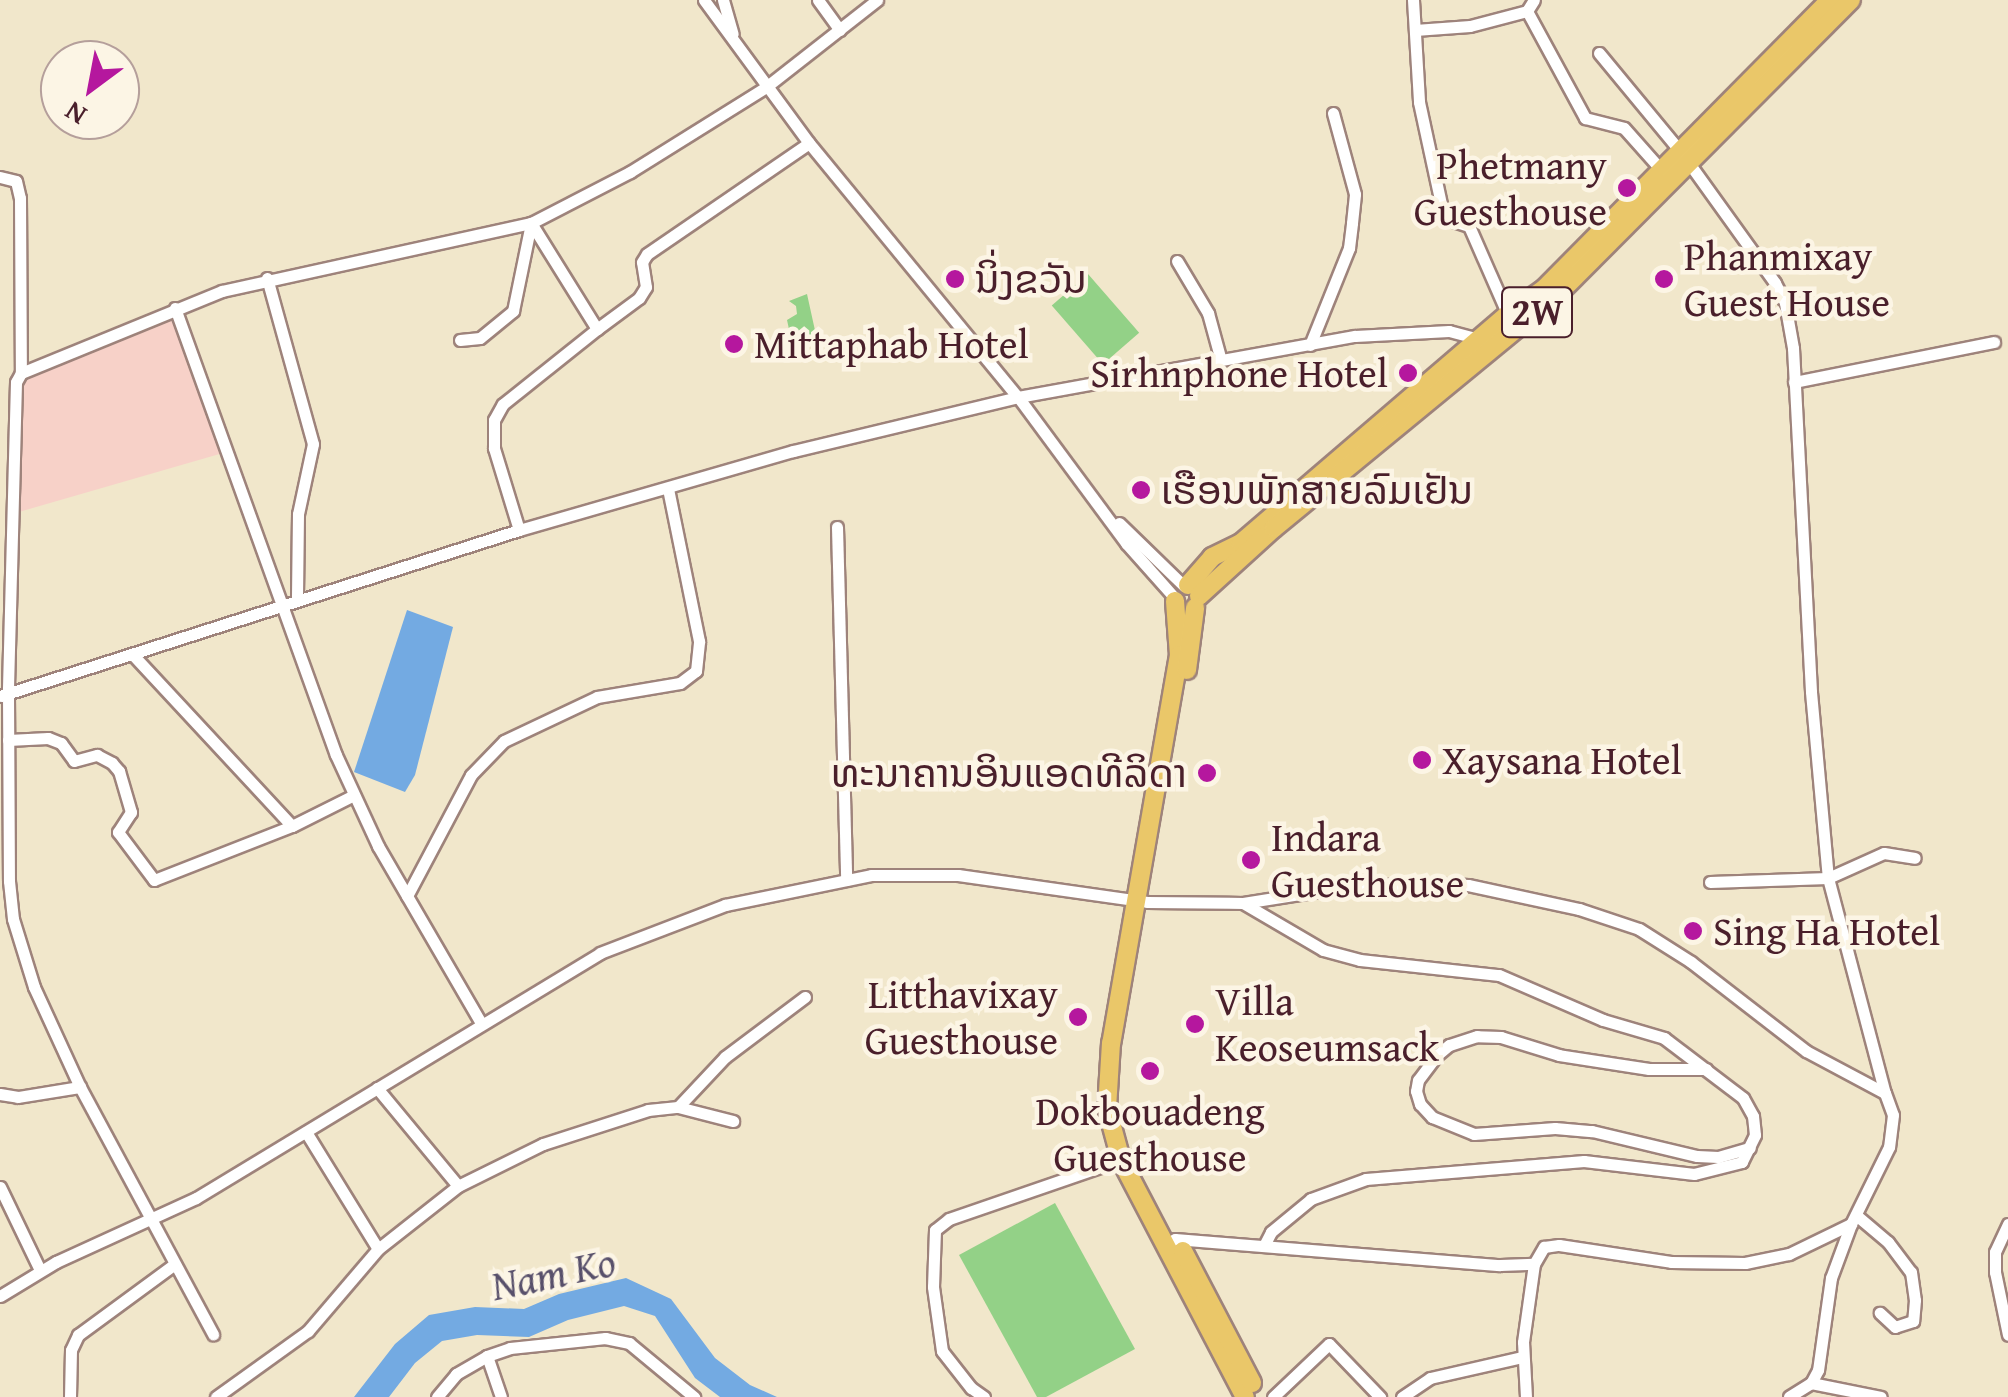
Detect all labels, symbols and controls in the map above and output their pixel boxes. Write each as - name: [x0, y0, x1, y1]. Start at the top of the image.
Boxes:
- north arrow: [40, 40, 140, 140]
- text: N: [56, 92, 94, 137]
- place label: Phetmany Guesthouse: [1414, 141, 1607, 235]
- marker: Phetmany Guesthouse: [1616, 177, 1638, 199]
- place label: Phanmixay Guest House: [1684, 232, 1890, 326]
- place label: ນິ່ງຂວັນ: [975, 255, 1087, 303]
- marker: ນິ່ງຂວັນ: [944, 268, 966, 290]
- marker: Phanmixay Guest House: [1653, 268, 1675, 290]
- road number: 2W: [1500, 279, 1574, 345]
- place label: Mittaphab Hotel: [754, 320, 1029, 368]
- marker: Mittaphab Hotel: [723, 333, 745, 355]
- place label: Sirhnphone Hotel: [1090, 349, 1388, 397]
- marker: Sirhnphone Hotel: [1397, 362, 1419, 384]
- place label: ເຮືອນພັກສາຍລົມເຢັນ: [1161, 466, 1473, 514]
- marker: ເຮືອນພັກສາຍລົມເຢັນ: [1130, 479, 1152, 501]
- place label: Xaysana Hotel: [1442, 736, 1682, 784]
- place label: ທະນາຄານອິນແອດທີລິດາ: [831, 749, 1187, 797]
- marker: Xaysana Hotel: [1411, 749, 1433, 771]
- marker: ທະນາຄານອິນແອດທີລິດາ: [1196, 762, 1218, 784]
- place label: Indara Guesthouse: [1271, 813, 1464, 907]
- marker: Indara Guesthouse: [1240, 849, 1262, 871]
- place label: Sing Ha Hotel: [1713, 907, 1940, 955]
- marker: Sing Ha Hotel: [1682, 920, 1704, 942]
- place label: Litthavixay Guesthouse: [865, 970, 1058, 1064]
- place label: Villa Keoseumsack: [1215, 977, 1439, 1071]
- marker: Litthavixay Guesthouse: [1067, 1006, 1089, 1028]
- marker: Villa Keoseumsack: [1184, 1013, 1206, 1035]
- marker: Dokbouadeng Guesthouse: [1139, 1060, 1161, 1082]
- place label: Dokbouadeng Guesthouse: [1035, 1087, 1265, 1181]
- water label: Nam Ko: [486, 1235, 620, 1311]

